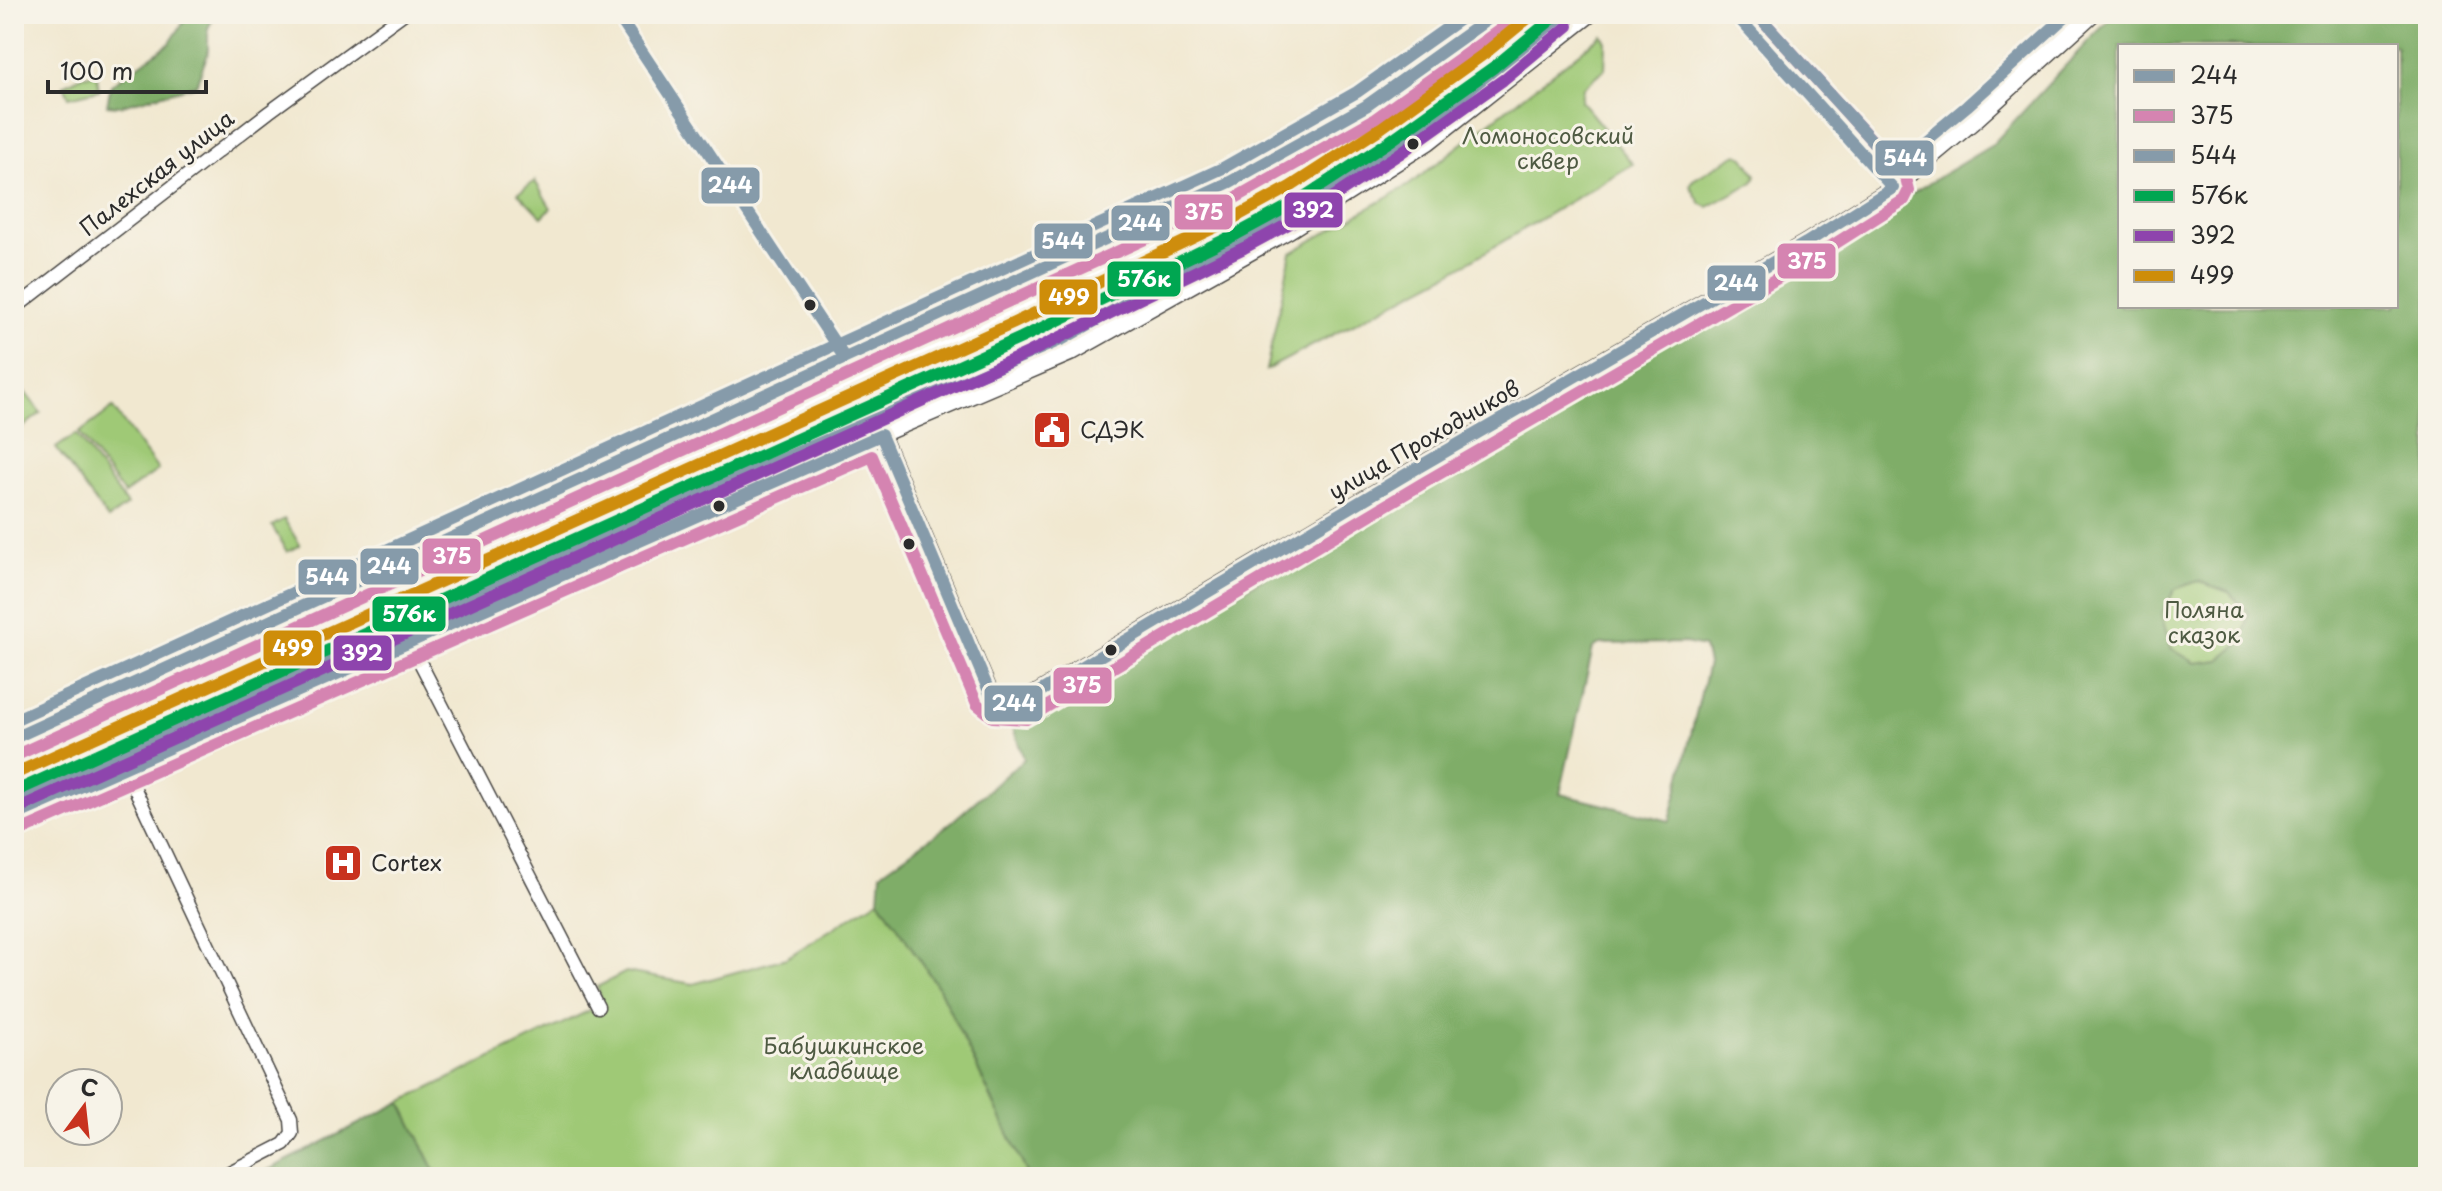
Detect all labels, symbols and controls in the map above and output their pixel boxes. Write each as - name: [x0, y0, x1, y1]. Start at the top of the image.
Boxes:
- scale bar: [48, 44, 206, 94]
- legend: [2118, 44, 2398, 308]
- text: 100 m: [60, 52, 133, 88]
- text: 244: [2190, 56, 2238, 92]
- text: 375: [2190, 96, 2234, 132]
- street label: Палехская улица: [72, 101, 240, 243]
- park label: Ломоносовский сквер: [1462, 118, 1634, 176]
- unlabelled marker: [1405, 136, 1421, 152]
- text: 544: [2190, 136, 2237, 172]
- line badge: 544: [1874, 139, 1935, 177]
- text: 544: [1883, 140, 1927, 173]
- line badge: 244: [700, 166, 761, 205]
- text: 244: [708, 167, 752, 200]
- text: 576к: [2190, 176, 2249, 212]
- line badge: 392: [1283, 191, 1344, 229]
- text: 392: [1292, 192, 1334, 225]
- line badge: 375: [1173, 193, 1234, 231]
- text: 375: [1184, 194, 1224, 227]
- line badge: 244: [1110, 204, 1171, 242]
- text: 244: [1118, 205, 1162, 238]
- text: 392: [2190, 216, 2236, 252]
- line badge: 544: [1033, 222, 1094, 260]
- text: 544: [1041, 223, 1085, 256]
- line badge: 375: [1776, 242, 1837, 280]
- text: 375: [1787, 243, 1827, 276]
- text: 499: [2190, 256, 2235, 292]
- line badge: 576к: [1106, 260, 1182, 298]
- text: 576к: [1117, 261, 1172, 294]
- line badge: 244: [1706, 264, 1767, 302]
- text: 244: [1714, 265, 1758, 298]
- line badge: 499: [1038, 278, 1099, 316]
- text: 499: [1048, 279, 1090, 312]
- unlabelled marker: [802, 297, 818, 313]
- street label: улица Проходчиков: [1322, 370, 1525, 507]
- public building icon: СДЭК: [1031, 409, 1073, 451]
- place label: СДЭК: [1080, 412, 1145, 445]
- unlabelled marker: [711, 498, 727, 514]
- unlabelled marker: [901, 536, 917, 552]
- line badge: 375: [421, 537, 482, 575]
- text: 375: [432, 538, 472, 571]
- line badge: 244: [359, 547, 420, 586]
- text: 244: [367, 548, 411, 581]
- line badge: 544: [297, 558, 358, 596]
- text: 544: [305, 559, 349, 592]
- park label: Поляна сказок: [2164, 592, 2244, 650]
- line badge: 576к: [371, 595, 447, 633]
- text: 576к: [382, 596, 437, 629]
- line badge: 499: [262, 629, 323, 667]
- text: 499: [272, 630, 314, 663]
- line badge: 392: [332, 634, 393, 672]
- text: 392: [341, 635, 383, 668]
- unlabelled marker: [1103, 642, 1119, 658]
- line badge: 375: [1052, 666, 1113, 705]
- text: 375: [1062, 667, 1102, 700]
- line badge: 244: [983, 684, 1044, 723]
- text: 244: [992, 685, 1036, 718]
- hospital icon: Cortex: [322, 842, 364, 884]
- place label: Cortex: [371, 845, 442, 878]
- park label: Бабушкинское кладбище: [764, 1028, 924, 1086]
- north arrow: [44, 1067, 124, 1147]
- text: С: [77, 1068, 102, 1104]

